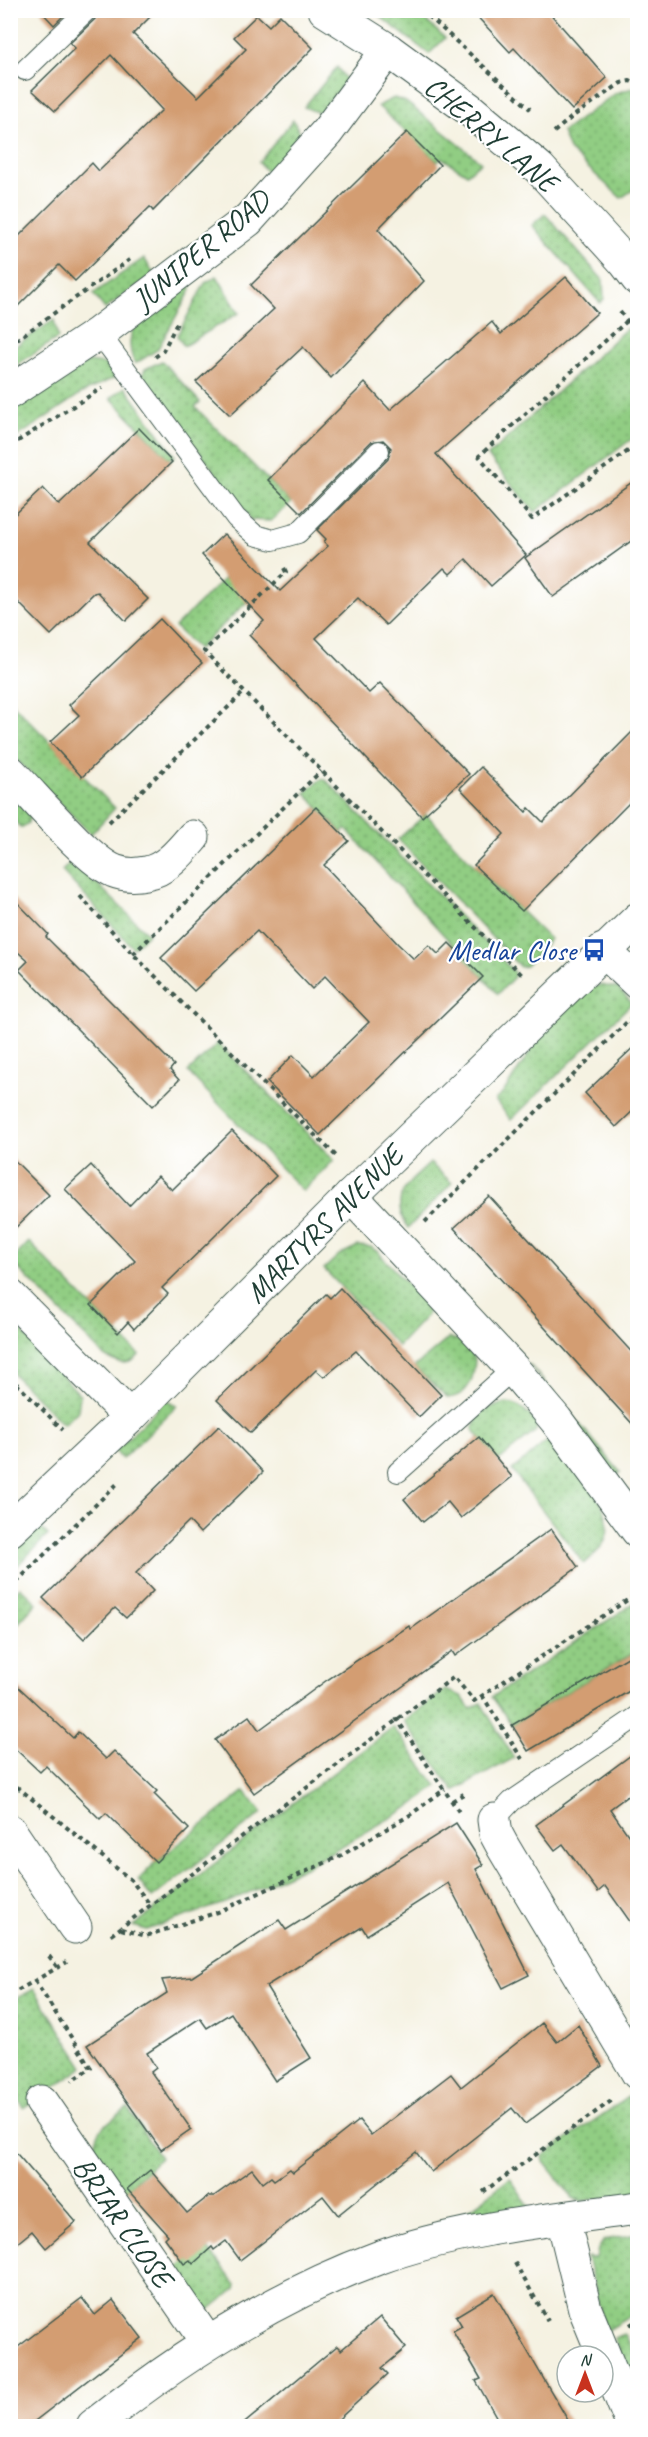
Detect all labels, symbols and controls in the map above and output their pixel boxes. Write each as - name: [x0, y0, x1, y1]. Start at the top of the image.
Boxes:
- street label: CHERRY LANE: [417, 67, 568, 203]
- street label: JUNIPER ROAD: [123, 180, 279, 320]
- place label: Medlar Close: [448, 931, 578, 969]
- bus stop icon: Medlar Close: [581, 937, 607, 963]
- street label: MARTYRS AVENUE: [237, 1134, 414, 1311]
- street label: BRIAR CLOSE: [64, 2150, 184, 2298]
- north arrow: [555, 2344, 615, 2404]
- text: N: [580, 2350, 593, 2370]

